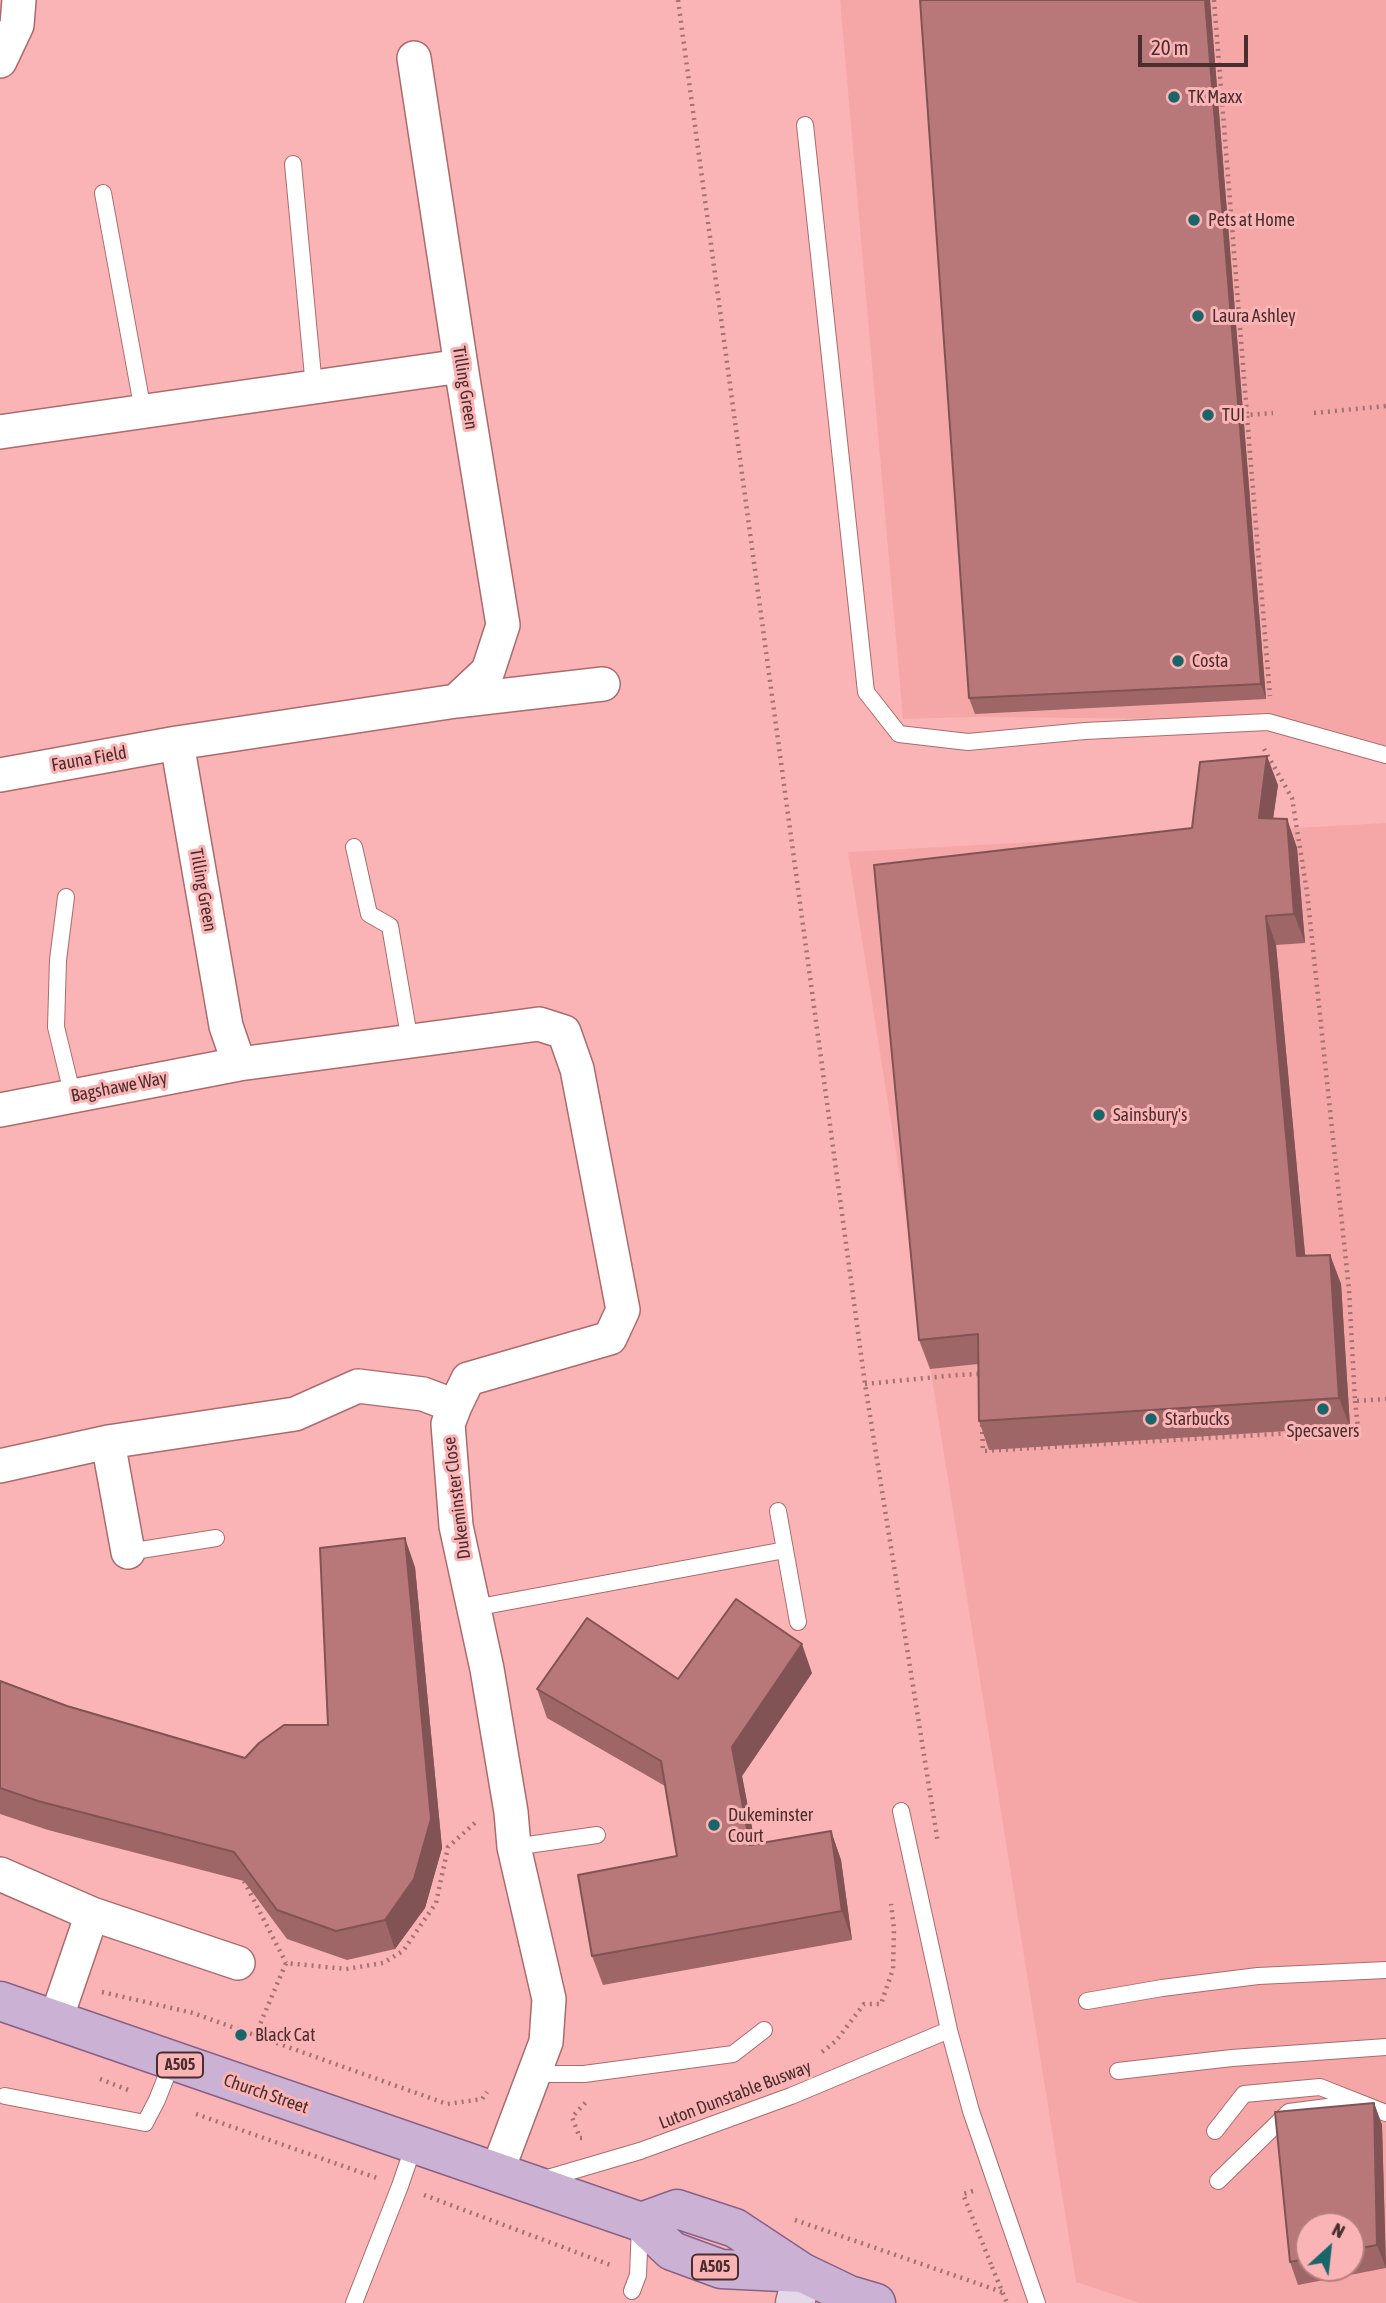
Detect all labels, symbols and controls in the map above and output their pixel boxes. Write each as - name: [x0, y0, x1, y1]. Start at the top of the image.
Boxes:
- scale bar: [1141, 21, 1251, 65]
- text: 20 m: [1151, 35, 1189, 59]
- place label: TK Maxx: [1188, 86, 1242, 108]
- marker: TK Maxx: [1166, 89, 1182, 105]
- place label: Pets at Home: [1208, 209, 1295, 231]
- marker: Pets at Home: [1186, 212, 1202, 228]
- place label: Laura Ashley: [1212, 305, 1296, 327]
- marker: Laura Ashley: [1190, 308, 1206, 324]
- street label: Tilling Green: [448, 345, 482, 431]
- place label: TUI: [1222, 404, 1245, 426]
- marker: TUI: [1200, 407, 1216, 423]
- place label: Costa: [1192, 650, 1228, 672]
- marker: Costa: [1170, 653, 1186, 669]
- street label: Fauna Field: [50, 742, 128, 776]
- street label: Tilling Green: [185, 847, 221, 933]
- street label: Bagshawe Way: [69, 1067, 169, 1107]
- place label: Sainsbury's: [1113, 1104, 1187, 1126]
- marker: Sainsbury's: [1091, 1107, 1107, 1123]
- marker: Specsavers: [1315, 1401, 1331, 1417]
- place label: Starbucks: [1165, 1408, 1230, 1430]
- marker: Starbucks: [1143, 1411, 1159, 1427]
- place label: Specsavers: [1287, 1420, 1359, 1442]
- street label: Dukeminster Close: [439, 1435, 475, 1561]
- place label: Dukeminster Court: [728, 1804, 813, 1846]
- marker: Dukeminster Court: [706, 1817, 722, 1833]
- place label: Black Cat: [255, 2024, 315, 2046]
- marker: Black Cat: [233, 2027, 249, 2043]
- road number: A505: [157, 2052, 203, 2078]
- street label: Luton Dunstable Busway: [656, 2056, 814, 2134]
- street label: Church Street: [221, 2069, 311, 2119]
- north arrow: [1295, 2212, 1365, 2282]
- text: N: [1329, 2218, 1349, 2242]
- road number: A505: [692, 2254, 738, 2280]

